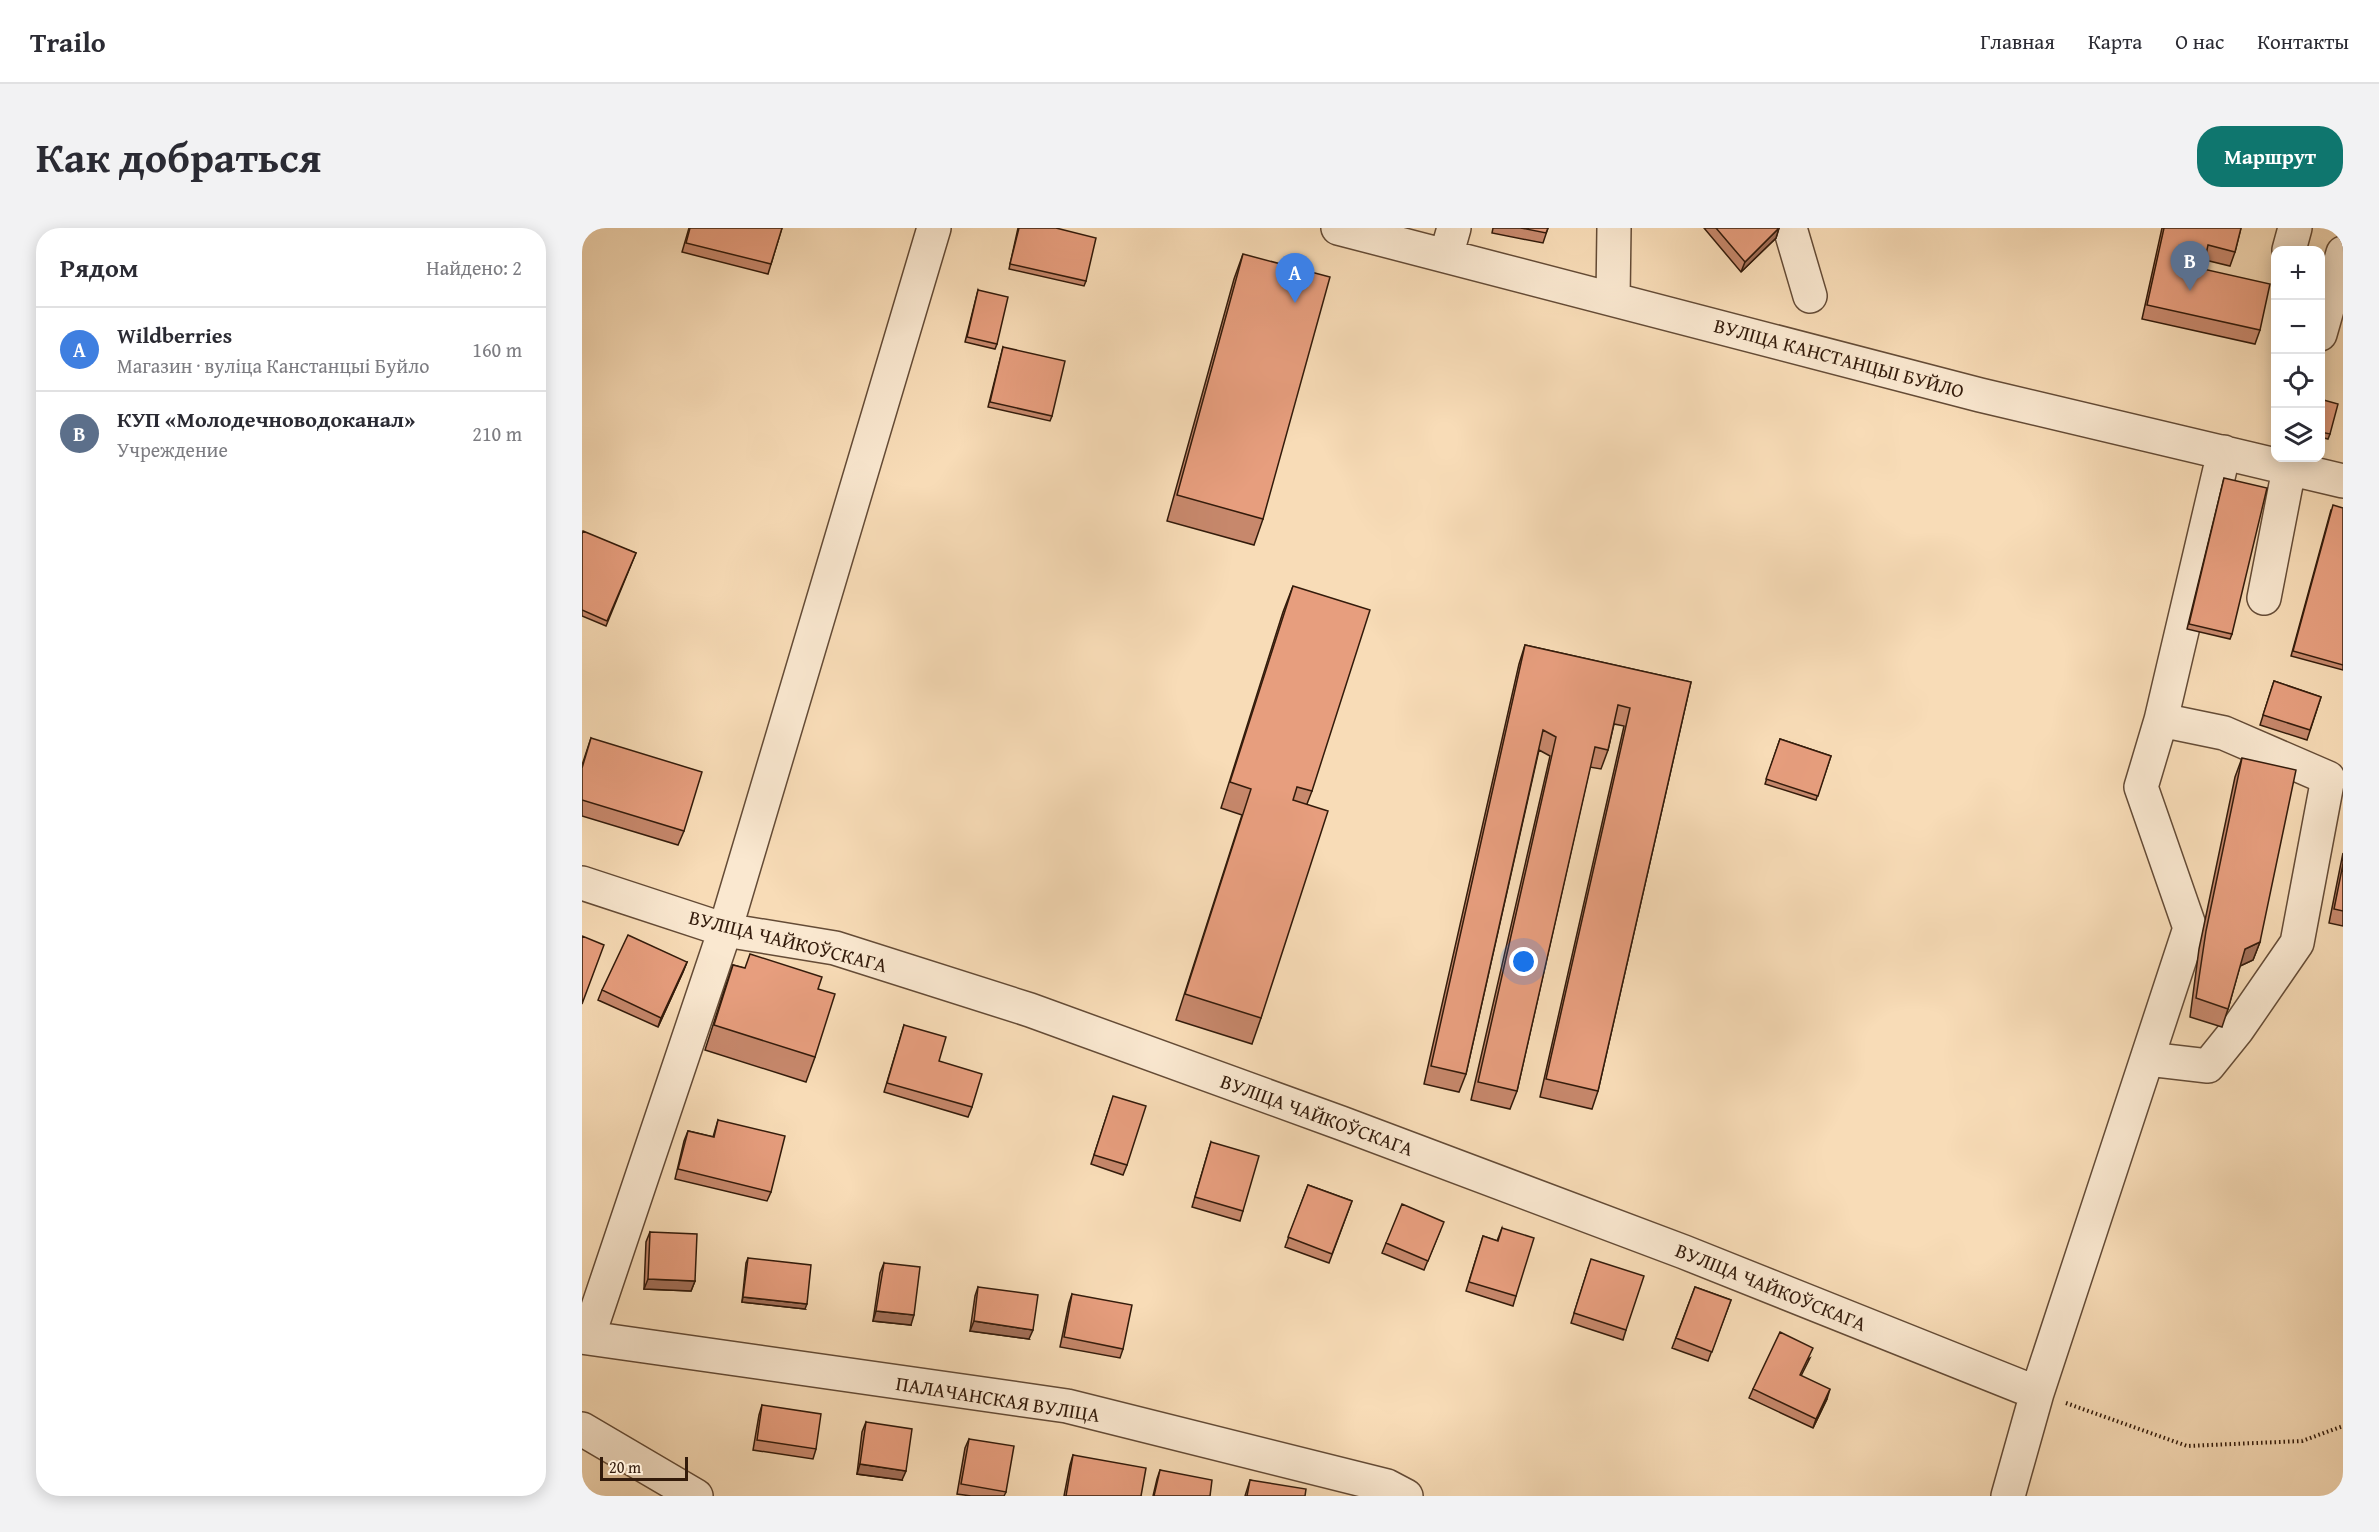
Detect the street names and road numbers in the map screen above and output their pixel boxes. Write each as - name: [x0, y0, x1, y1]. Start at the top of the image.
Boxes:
- street label: ВУЛІЦА КАНСТАНЦЫІ БУЙЛО: [1711, 310, 1967, 405]
- street label: ВУЛІЦА ЧАЙКОЎСКАГА: [686, 902, 890, 979]
- street label: ВУЛІЦА ЧАЙКОЎСКАГА: [1217, 1066, 1418, 1163]
- street label: ВУЛІЦА ЧАЙКОЎСКАГА: [1671, 1235, 1871, 1338]
- street label: ПАЛАЧАНСКАЯ ВУЛІЦА: [894, 1368, 1102, 1429]

